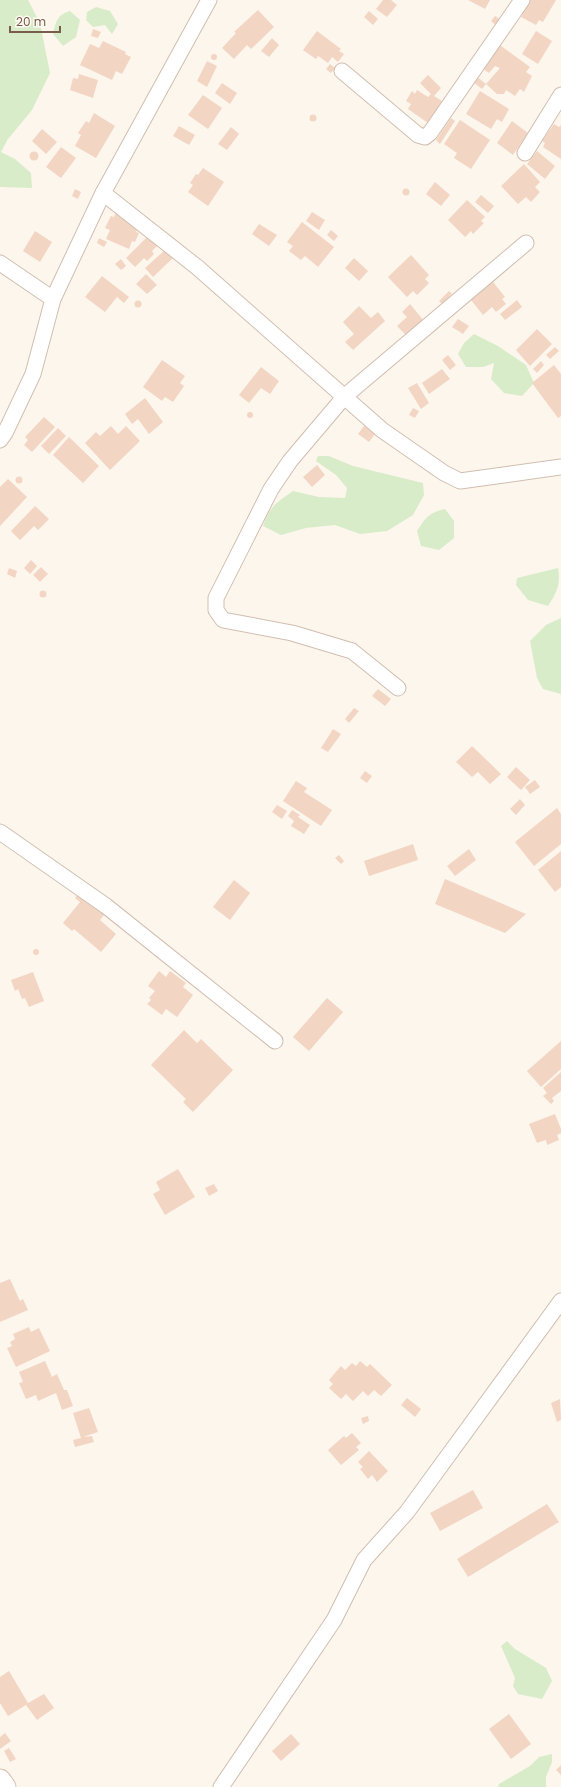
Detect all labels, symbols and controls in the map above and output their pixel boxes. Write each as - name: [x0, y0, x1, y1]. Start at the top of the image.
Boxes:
- scale bar: [10, 8, 60, 34]
- text: 20 m: [16, 13, 46, 30]

